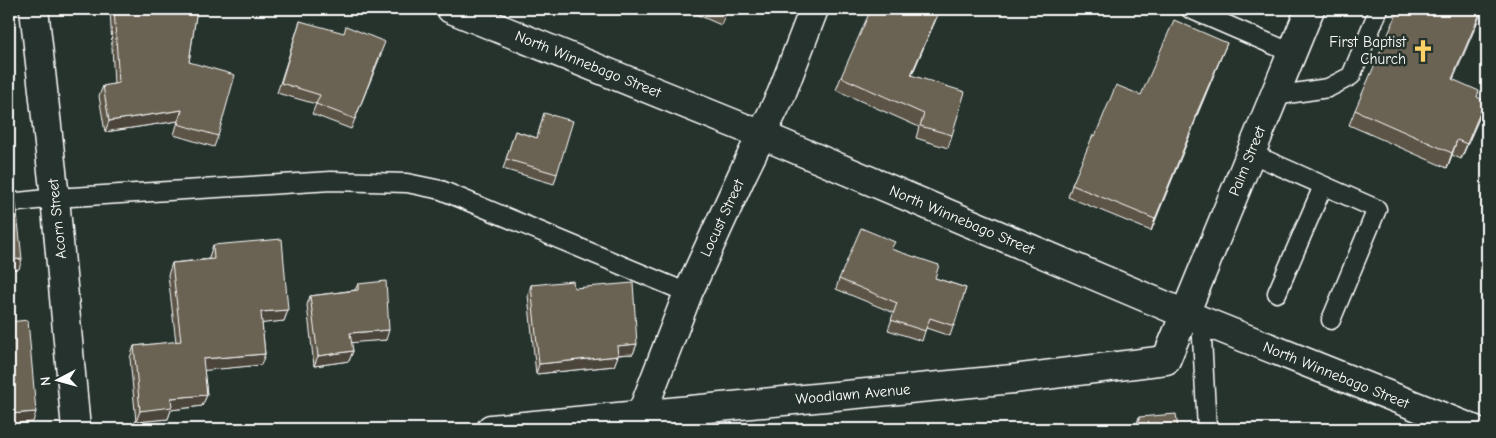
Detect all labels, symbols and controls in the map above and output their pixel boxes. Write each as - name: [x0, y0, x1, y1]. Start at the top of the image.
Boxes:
- street label: North Winnebago Street: [512, 26, 664, 102]
- place label: First Baptist Church: [1329, 33, 1407, 68]
- church icon: First Baptist Church: [1410, 38, 1436, 64]
- street label: Palm Street: [1225, 123, 1269, 199]
- street label: Locust Street: [696, 176, 748, 260]
- street label: Acorn Street: [44, 177, 70, 260]
- street label: North Winnebago Street: [887, 181, 1038, 259]
- street label: North Winnebago Street: [1260, 337, 1412, 413]
- north arrow: [32, 356, 82, 406]
- text: N: [37, 376, 54, 387]
- street label: Woodlawn Avenue: [795, 380, 912, 408]

